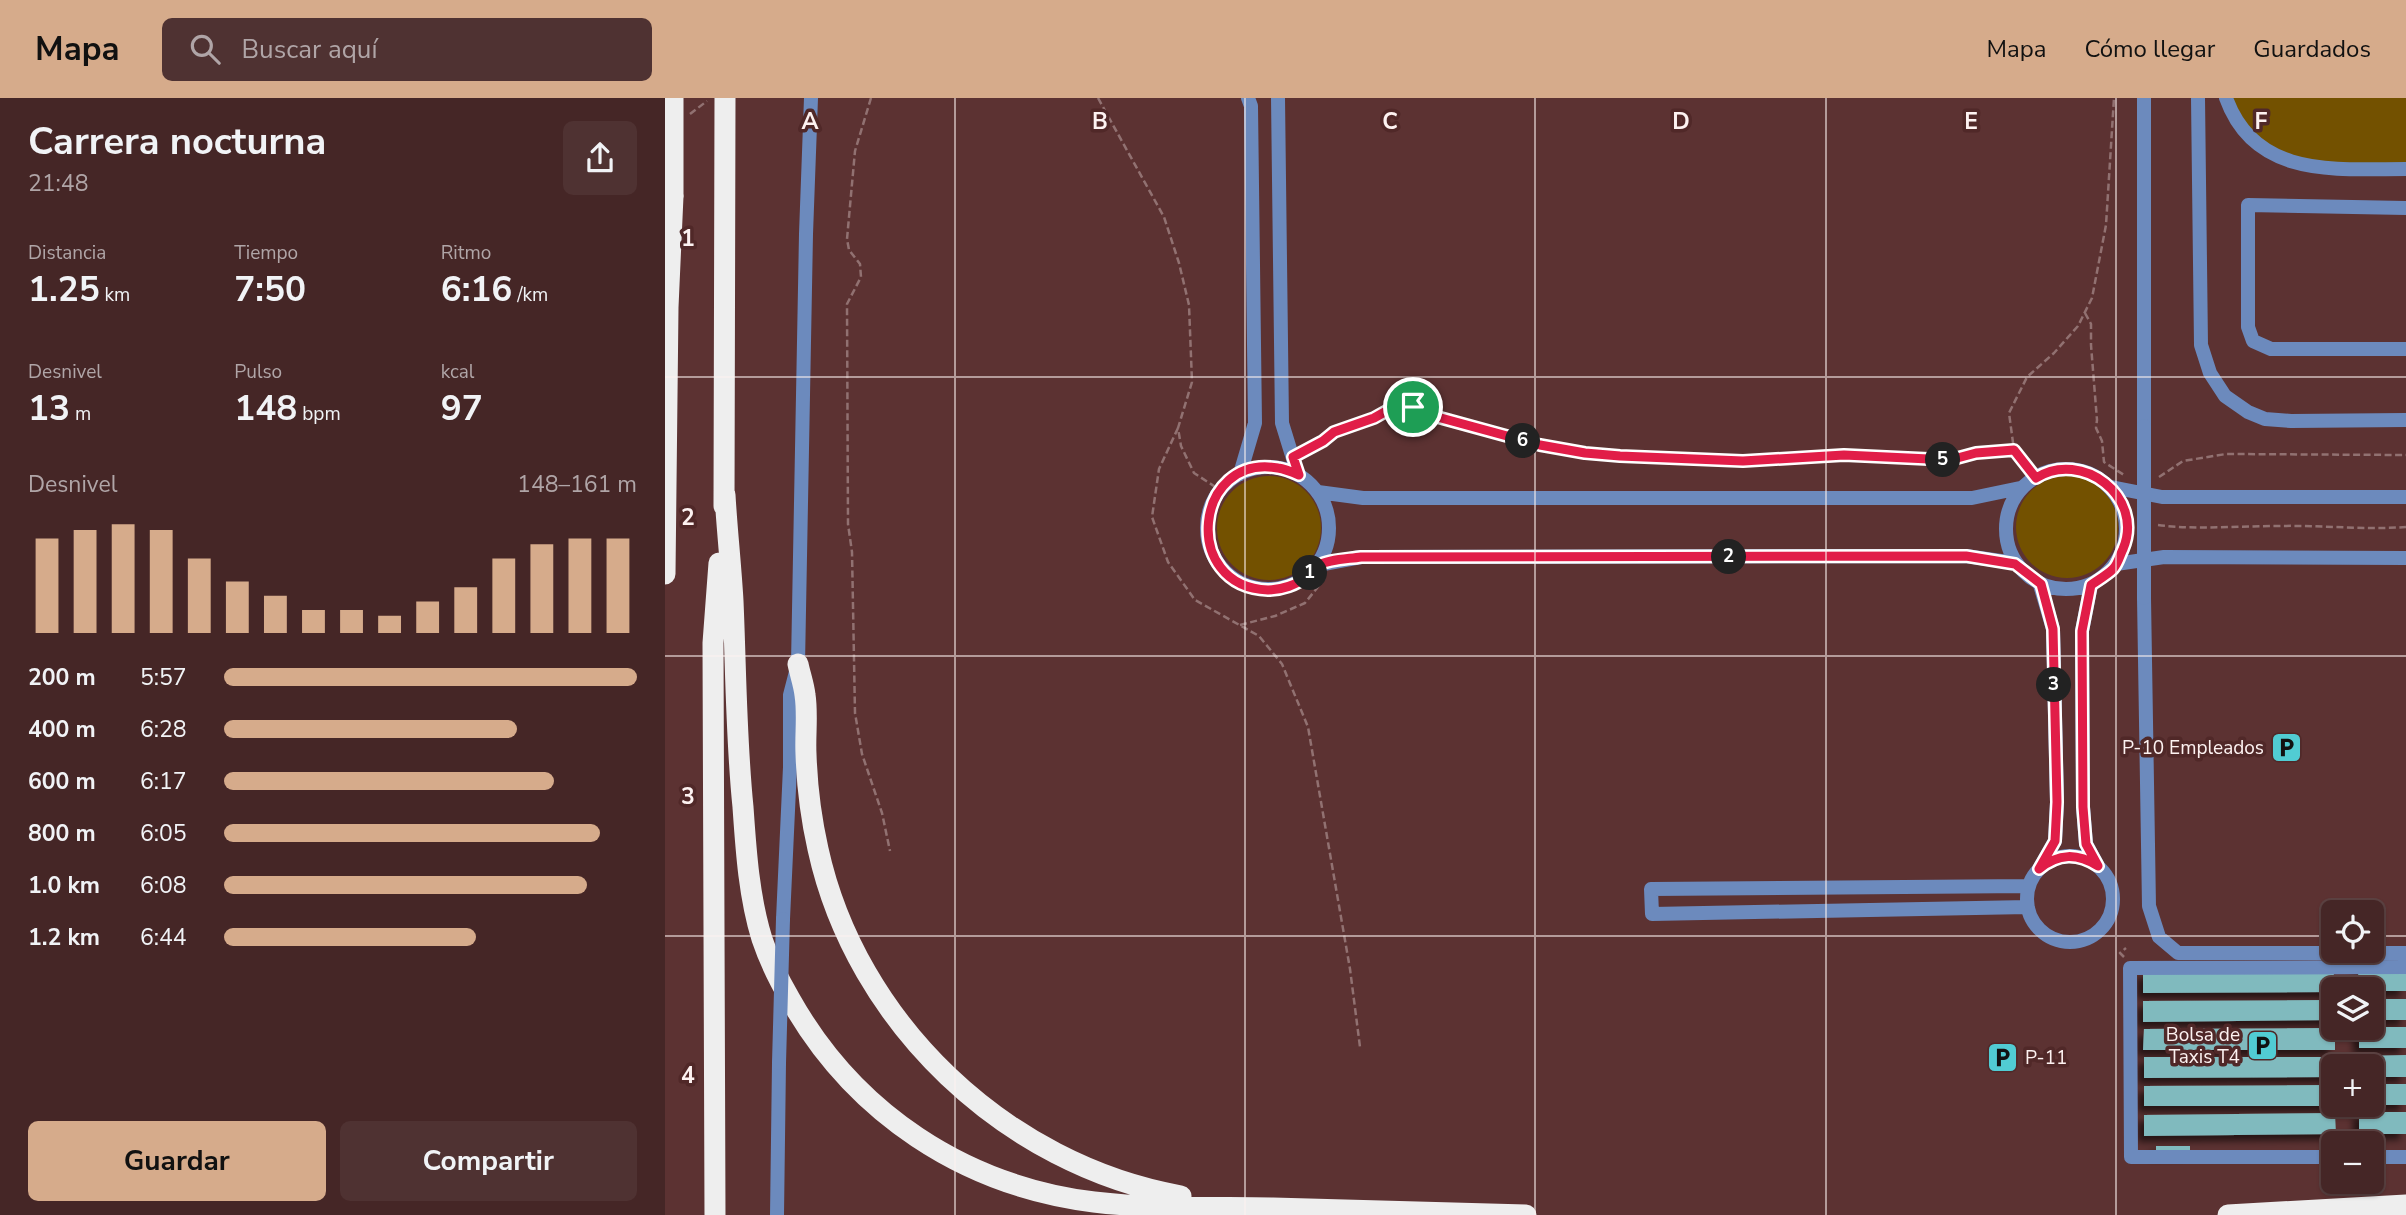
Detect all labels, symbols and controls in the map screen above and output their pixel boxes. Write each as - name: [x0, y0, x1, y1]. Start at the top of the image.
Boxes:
- search box: [162, 18, 652, 81]
- text: Mapa: [35, 27, 120, 72]
- icon: search: [186, 30, 224, 68]
- text: Buscar aquí: [242, 32, 377, 67]
- text: Mapa: [1986, 33, 2046, 65]
- text: Cómo llegar: [2084, 33, 2215, 65]
- text: Guardados: [2253, 33, 2371, 65]
- text: A: [801, 106, 819, 137]
- text: B: [1092, 106, 1108, 137]
- text: C: [1382, 106, 1398, 137]
- text: D: [1672, 106, 1690, 137]
- text: E: [1964, 106, 1978, 137]
- text: F: [2255, 106, 2268, 137]
- text: Carrera nocturna: [28, 116, 326, 167]
- button: share: [563, 121, 637, 195]
- text: 21:48: [28, 168, 88, 199]
- text: 1: [681, 223, 695, 254]
- text: Distancia: [28, 240, 106, 266]
- text: Tiempo: [234, 240, 298, 266]
- text: Ritmo: [441, 240, 491, 266]
- text: 1.25: [28, 266, 100, 313]
- text: 7:50: [234, 266, 306, 313]
- text: 6:16: [441, 266, 512, 313]
- text: km: [100, 282, 130, 308]
- text: /km: [512, 282, 548, 308]
- text: Desnivel: [28, 359, 102, 385]
- text: Pulso: [234, 359, 282, 385]
- text: kcal: [441, 359, 474, 385]
- pin: [1383, 377, 1443, 437]
- text: 13: [28, 385, 70, 432]
- text: 148: [234, 385, 297, 432]
- text: 97: [441, 385, 483, 432]
- icon: arrive: [1394, 388, 1432, 426]
- text: m: [70, 401, 91, 427]
- text: bpm: [297, 401, 341, 427]
- pin: 6: [1505, 424, 1541, 458]
- text: 6: [1517, 427, 1528, 453]
- pin: 5: [1925, 442, 1961, 478]
- text: 5: [1937, 446, 1948, 472]
- text: Desnivel: [28, 469, 118, 500]
- text: 148–161 m: [517, 469, 637, 500]
- text: 2: [681, 502, 695, 533]
- pin: 2: [1711, 540, 1747, 574]
- text: 2: [1723, 543, 1734, 569]
- pin: 1: [1293, 556, 1327, 590]
- text: 1: [1304, 559, 1315, 585]
- text: 200 m: [28, 662, 96, 693]
- text: 5:57: [140, 662, 187, 693]
- pin: 3: [2037, 668, 2071, 702]
- text: 3: [2048, 671, 2059, 697]
- text: 400 m: [28, 714, 96, 745]
- text: 6:28: [140, 714, 187, 745]
- parking icon: P-10 Empleados: [2270, 731, 2304, 765]
- place label: P-10 Empleados: [2122, 735, 2264, 761]
- text: 600 m: [28, 766, 96, 797]
- text: 6:17: [140, 766, 187, 797]
- text: 3: [681, 781, 695, 812]
- text: 800 m: [28, 818, 96, 849]
- text: 6:05: [140, 818, 187, 849]
- text: 1.0 km: [28, 870, 100, 901]
- text: 6:08: [140, 870, 187, 901]
- map controls: [2321, 900, 2384, 1194]
- button: locate: [2321, 900, 2384, 963]
- text: 1.2 km: [28, 922, 100, 953]
- text: 6:44: [140, 922, 187, 953]
- button: layers: [2321, 977, 2384, 1040]
- place label: Bolsa de Taxis T4: [2166, 1022, 2240, 1070]
- parking icon: Bolsa de Taxis T4: [2246, 1029, 2280, 1063]
- parking icon: P-11: [1985, 1041, 2019, 1075]
- place label: P-11: [2025, 1045, 2067, 1071]
- button: +: [2321, 1054, 2384, 1117]
- text: 4: [681, 1060, 695, 1091]
- button: Guardar: [28, 1121, 326, 1201]
- button: Compartir: [340, 1121, 637, 1201]
- button: −: [2321, 1131, 2384, 1194]

